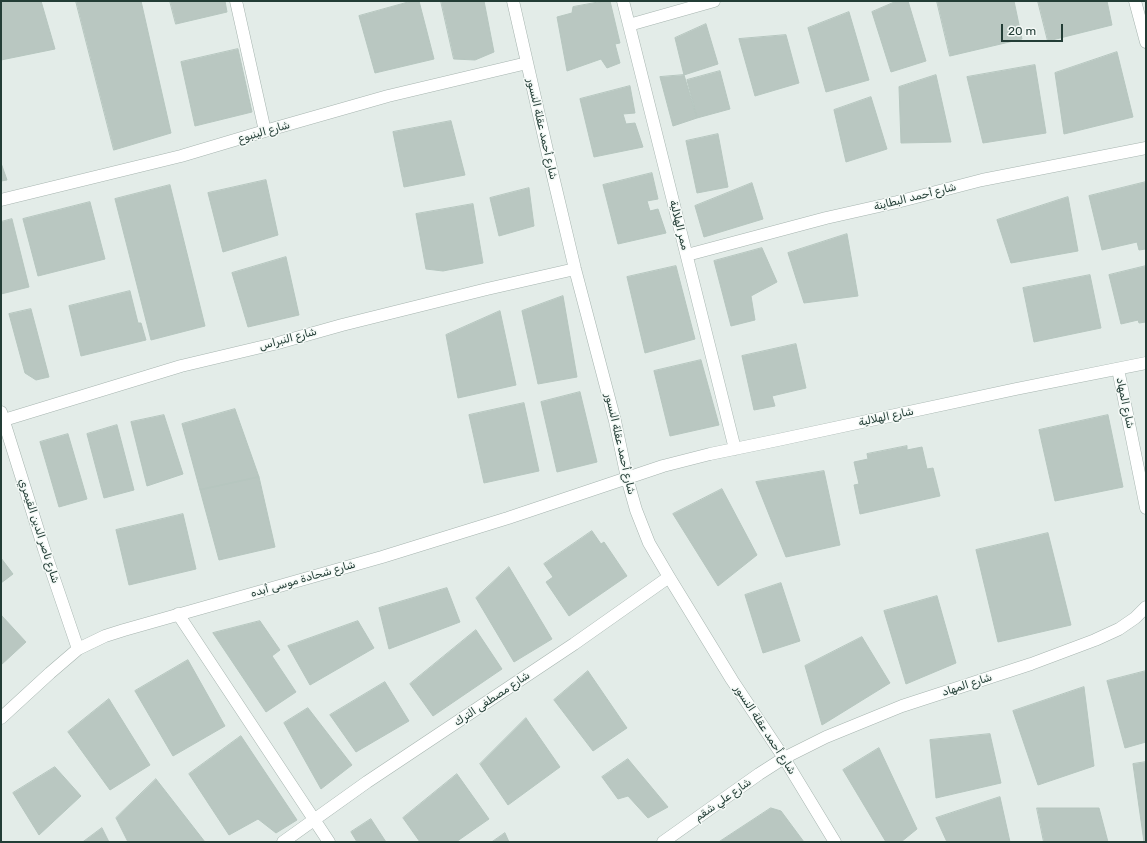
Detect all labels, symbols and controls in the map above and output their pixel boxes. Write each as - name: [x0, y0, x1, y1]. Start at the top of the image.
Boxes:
- scale bar: [1003, 16, 1065, 42]
- text: 20 m: [1008, 24, 1036, 38]
- street label: شارع أحمد عقلة النسور: [524, 77, 560, 181]
- street label: شارع الينبوع: [237, 118, 291, 146]
- street label: شارع أحمد البطاينة: [872, 180, 958, 214]
- street label: ممر الهلالية: [666, 199, 692, 251]
- street label: شارع النبراس: [258, 325, 318, 353]
- street label: شارع المهاد: [1113, 376, 1137, 430]
- street label: شارع أحمد عقلة النسور: [602, 392, 638, 496]
- street label: شارع الهلالية: [857, 405, 915, 429]
- street label: شارع ناصر الدين القيمري: [16, 477, 62, 585]
- street label: شارع شحادة موسى أبده: [249, 558, 357, 600]
- street label: شارع مصطفى الترك: [452, 669, 532, 729]
- street label: شارع المهاد: [940, 671, 994, 699]
- street label: شارع أحمد عقلة النسور: [731, 683, 799, 777]
- street label: شارع علي شقم: [692, 776, 754, 824]

